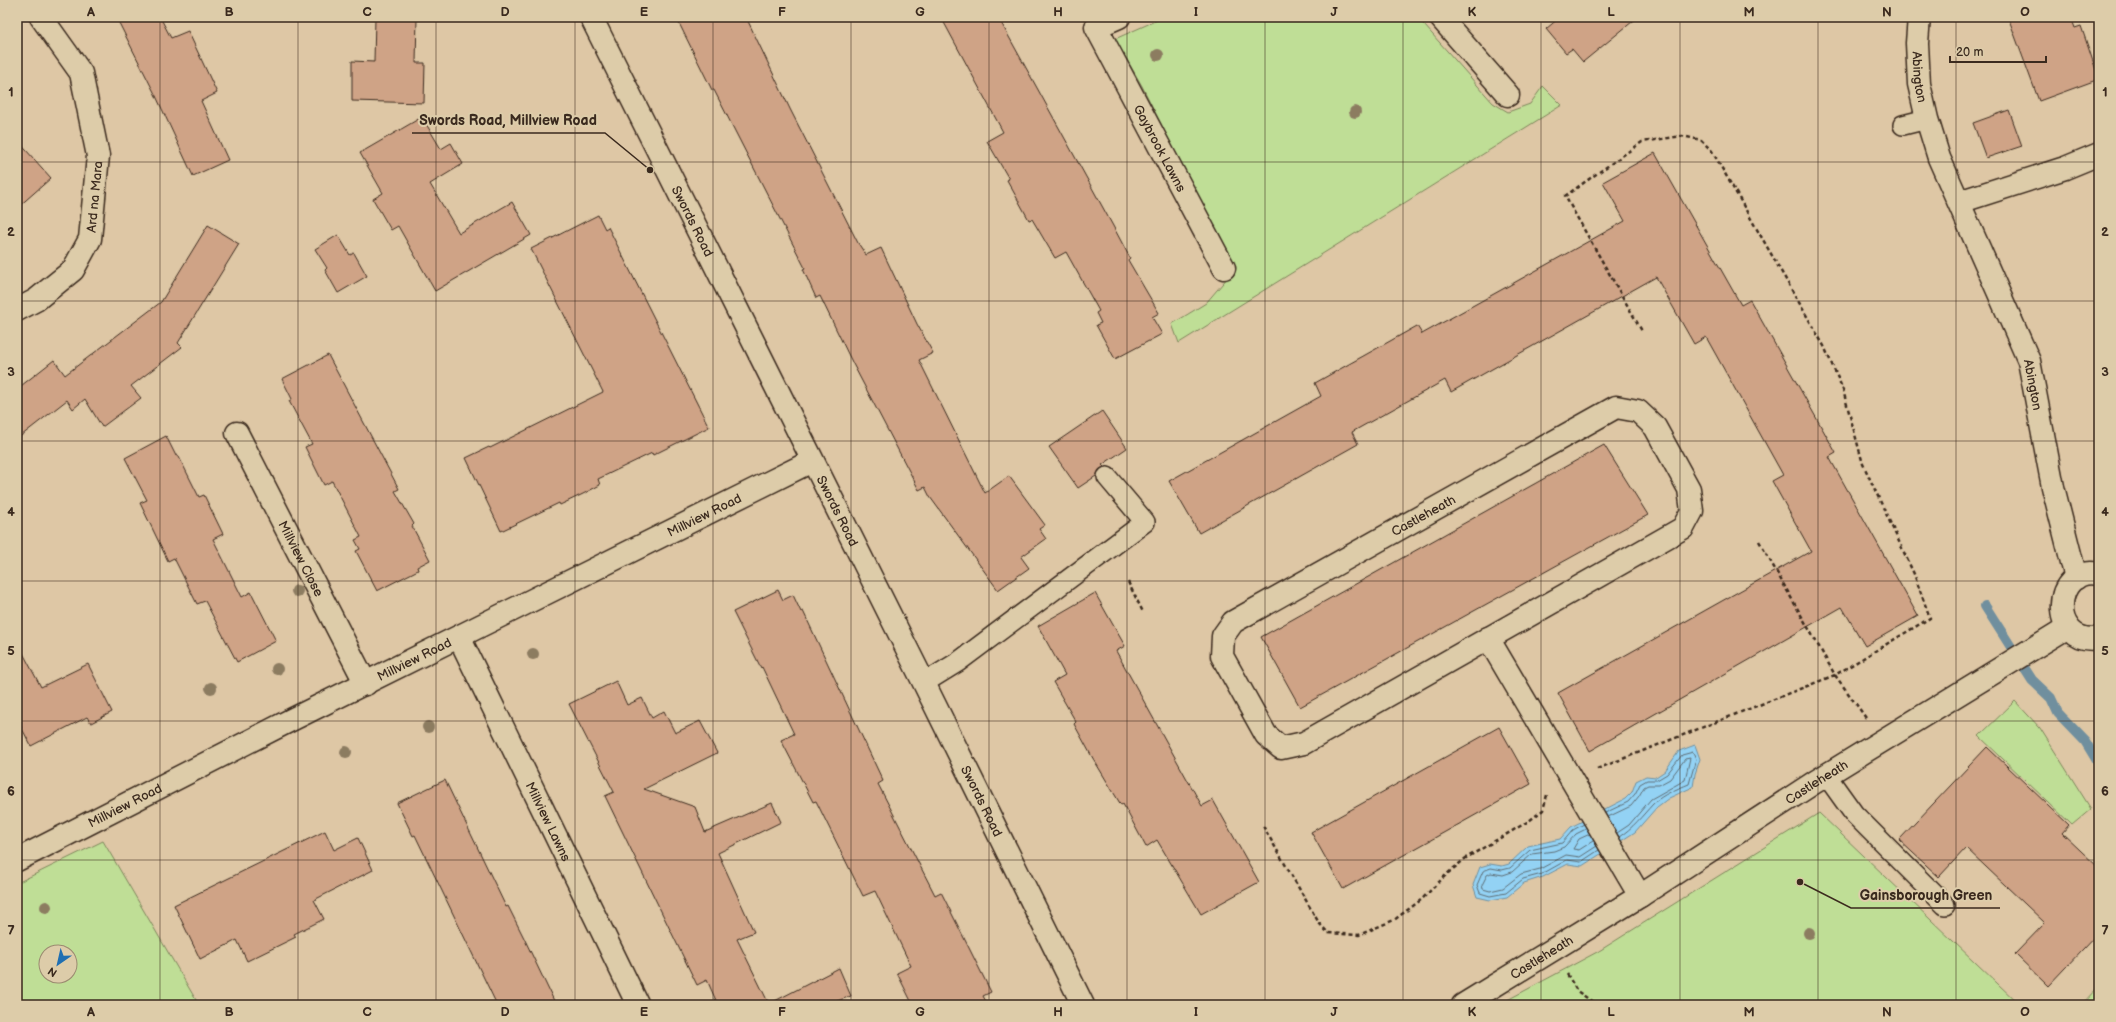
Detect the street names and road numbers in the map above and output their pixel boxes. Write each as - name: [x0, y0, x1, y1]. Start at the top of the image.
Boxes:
- street label: Abington: [1908, 51, 1930, 104]
- street label: Gaybrook Lawns: [1130, 102, 1189, 195]
- street label: Ard na Mara: [84, 160, 106, 233]
- street label: Swords Road: [668, 183, 716, 259]
- street label: Abington: [2020, 358, 2045, 412]
- street label: Swords Road: [813, 473, 861, 549]
- street label: Millview Road: [665, 490, 744, 541]
- street label: Castleheath: [1389, 492, 1458, 540]
- street label: Millview Close: [274, 518, 327, 600]
- street label: Millview Road: [375, 635, 454, 685]
- street label: Castleheath: [1782, 757, 1851, 808]
- street label: Swords Road: [957, 763, 1006, 839]
- street label: Millview Lawns: [522, 779, 574, 865]
- street label: Millview Road: [86, 780, 165, 831]
- street label: Castleheath: [1507, 932, 1576, 983]

